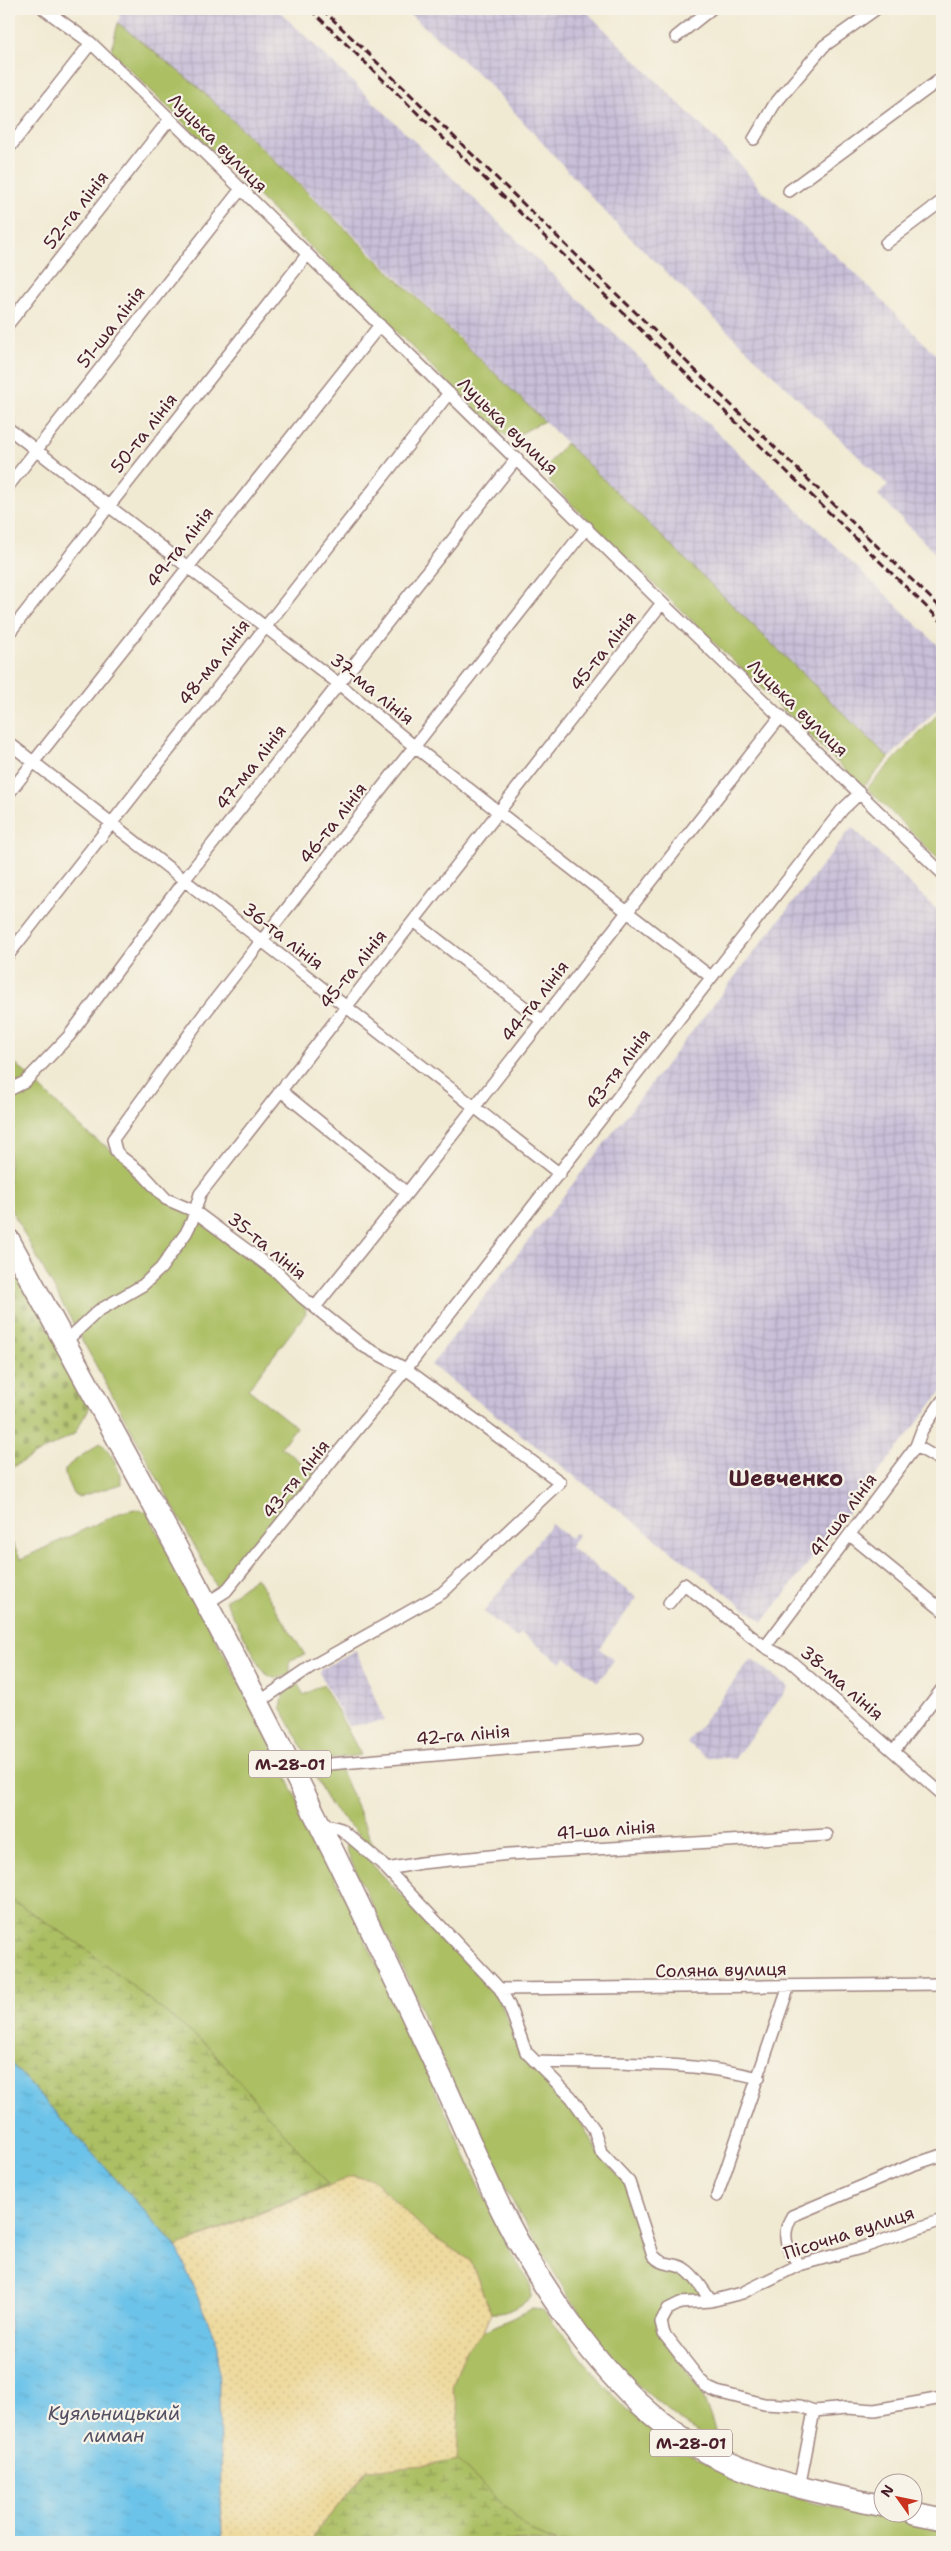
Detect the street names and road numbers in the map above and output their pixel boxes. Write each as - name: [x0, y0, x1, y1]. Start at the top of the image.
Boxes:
- street label: Луцька вулиця: [163, 88, 273, 198]
- street label: 52-га лінія: [38, 166, 114, 254]
- street label: 51-ша лінія: [71, 281, 151, 373]
- street label: Луцька вулиця: [452, 372, 564, 480]
- street label: 50-та лінія: [105, 388, 183, 478]
- street label: 49-та лінія: [141, 502, 219, 592]
- street label: 45-та лінія: [564, 606, 642, 696]
- street label: 48-ма лінія: [173, 614, 255, 710]
- street label: 37-ма лінія: [325, 648, 419, 730]
- street label: Луцька вулиця: [742, 654, 854, 762]
- street label: 47-ма лінія: [210, 719, 292, 815]
- street label: 46-та лінія: [294, 777, 372, 869]
- street label: 36-та лінія: [237, 897, 329, 975]
- street label: 45-та лінія: [314, 924, 392, 1014]
- street label: 44-та лінія: [496, 955, 574, 1047]
- street label: 43-тя лінія: [580, 1024, 656, 1114]
- street label: 35-та лінія: [222, 1207, 312, 1285]
- street label: 43-тя лінія: [257, 1434, 335, 1524]
- street label: 41-ша лінія: [804, 1468, 882, 1562]
- street label: 38-ма лінія: [795, 1640, 889, 1726]
- street label: 42-га лінія: [415, 1719, 511, 1751]
- road number: М-28-01: [249, 1750, 331, 1778]
- street label: 41-ша лінія: [556, 1815, 656, 1845]
- street label: Соляна вулиця: [655, 1957, 787, 1983]
- street label: Пісочна вулиця: [781, 2201, 917, 2265]
- road number: М-28-01: [650, 2430, 732, 2456]

